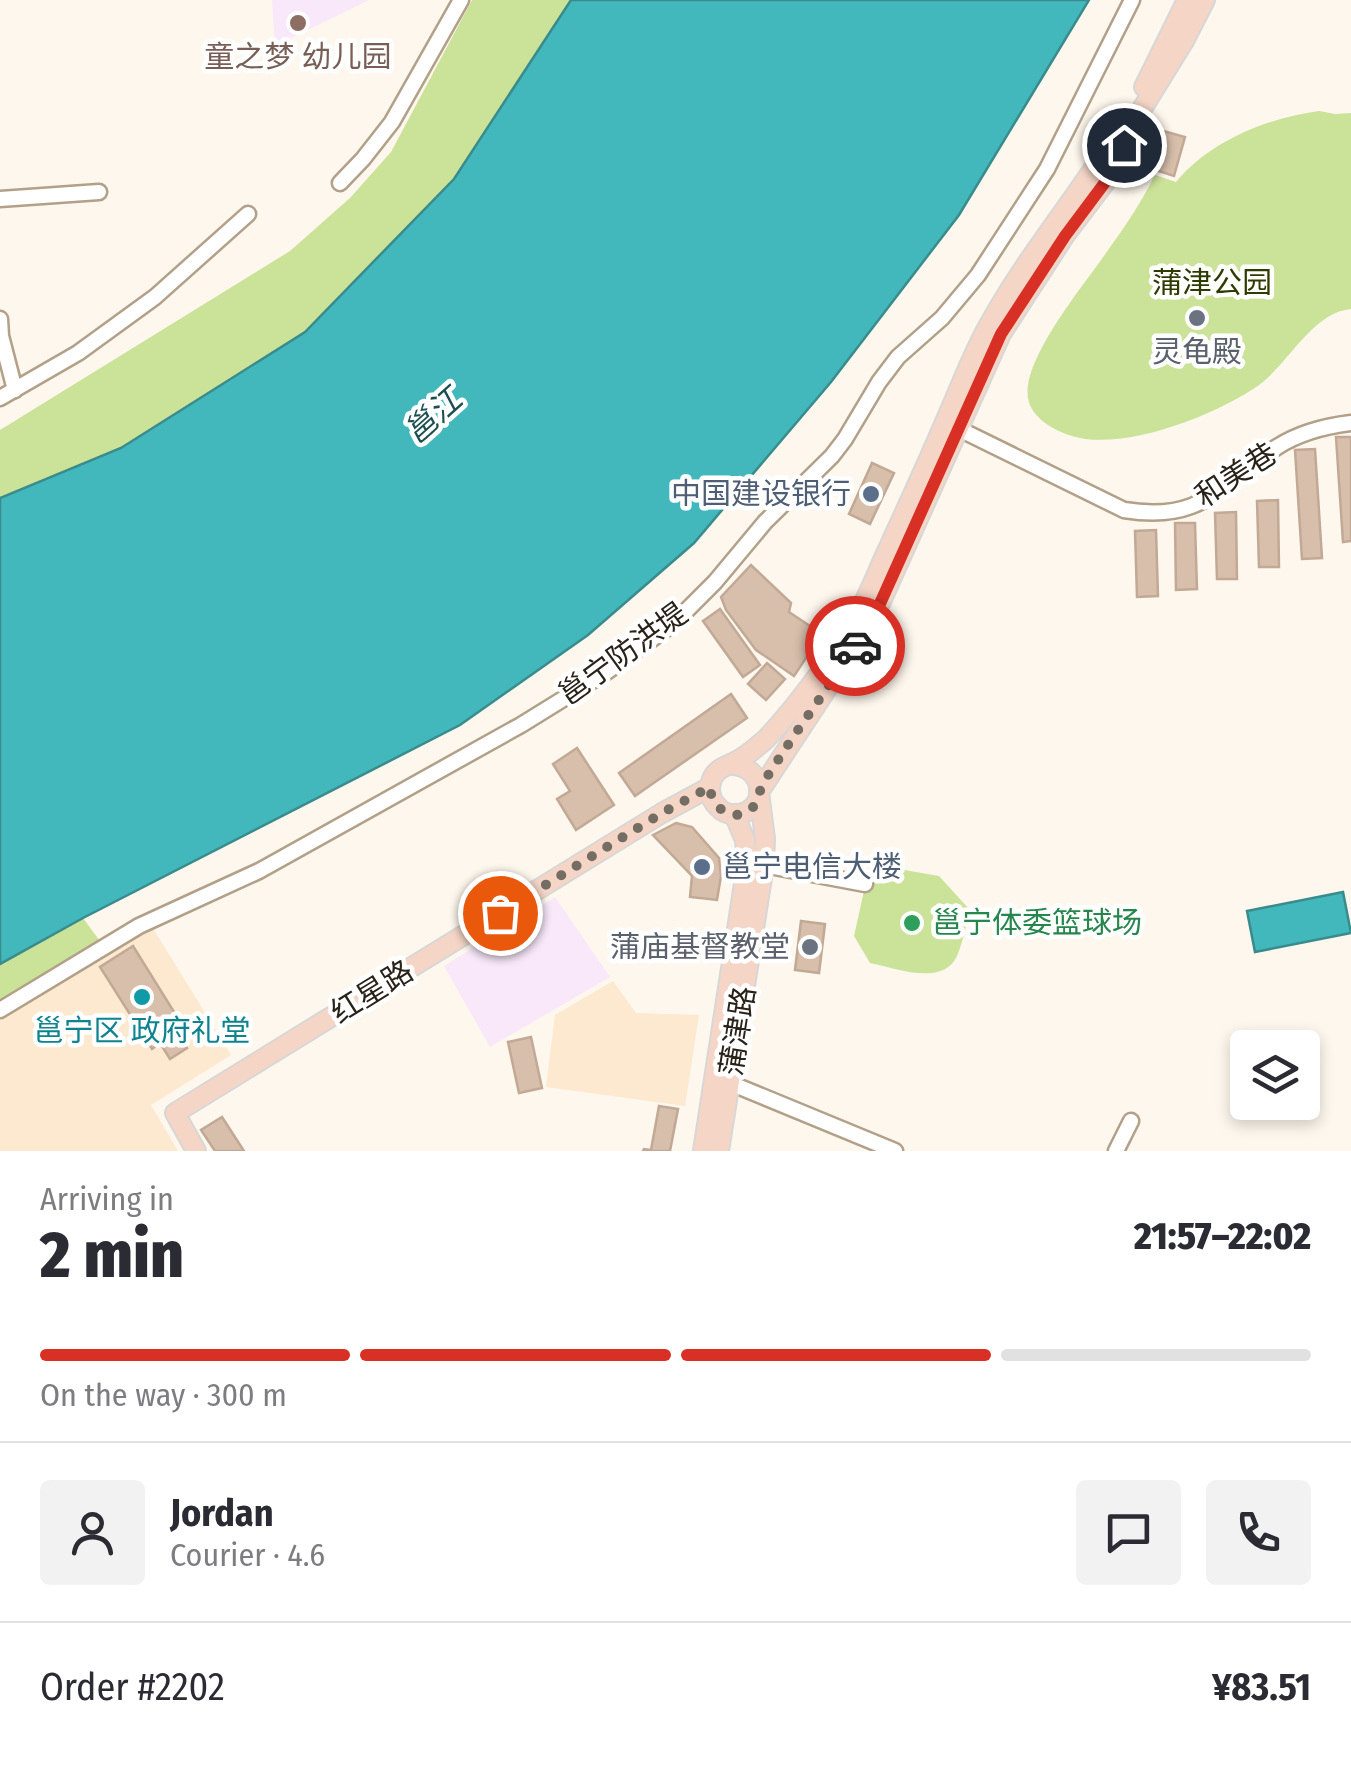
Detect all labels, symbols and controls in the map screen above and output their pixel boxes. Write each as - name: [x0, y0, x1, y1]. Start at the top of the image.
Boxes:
- marker: 童之梦 幼儿园: [287, 12, 309, 34]
- place label: 童之梦 幼儿园: [204, 39, 392, 75]
- pin: [1082, 103, 1167, 188]
- icon: home: [1097, 118, 1152, 173]
- park label: 蒲津公园: [1152, 265, 1272, 301]
- marker: 灵龟殿: [1186, 307, 1208, 329]
- place label: 灵龟殿: [1152, 334, 1242, 370]
- water label: 邕江: [397, 378, 472, 452]
- street label: 和美巷: [1188, 435, 1284, 515]
- place label: 中国建设银行: [671, 476, 851, 512]
- marker: 中国建设银行: [860, 483, 882, 505]
- street label: 邕宁防洪堤: [552, 595, 694, 713]
- courier: [805, 596, 905, 696]
- icon: car: [828, 619, 883, 674]
- place label: 邕宁电信大楼: [722, 849, 902, 885]
- marker: 邕宁电信大楼: [691, 856, 713, 878]
- pin: [458, 871, 543, 956]
- icon: bag: [473, 886, 528, 941]
- place label: 邕宁体委篮球场: [932, 905, 1142, 941]
- marker: 邕宁体委篮球场: [901, 912, 923, 934]
- place label: 蒲庙基督教堂: [610, 929, 790, 965]
- marker: 蒲庙基督教堂: [799, 936, 821, 958]
- street label: 红星路: [324, 953, 420, 1031]
- street label: 蒲津路: [713, 984, 763, 1078]
- marker: 邕宁区 政府礼堂: [131, 986, 153, 1008]
- place label: 邕宁区 政府礼堂: [33, 1013, 251, 1049]
- map controls: [1230, 1030, 1320, 1120]
- button: layers: [1230, 1030, 1320, 1120]
- text: Arriving in: [40, 1180, 174, 1218]
- text: 21:57–22:02: [1134, 1213, 1311, 1259]
- text: 2 min: [40, 1216, 184, 1294]
- text: On the way · 300 m: [40, 1376, 287, 1414]
- button: person: [40, 1480, 145, 1585]
- button: chat: [1076, 1480, 1181, 1585]
- button: phone: [1206, 1480, 1311, 1585]
- text: Jordan: [170, 1490, 274, 1536]
- text: Courier · 4.6: [170, 1536, 325, 1574]
- text: Order #2202: [40, 1664, 225, 1710]
- text: ¥83.51: [1212, 1664, 1311, 1710]

